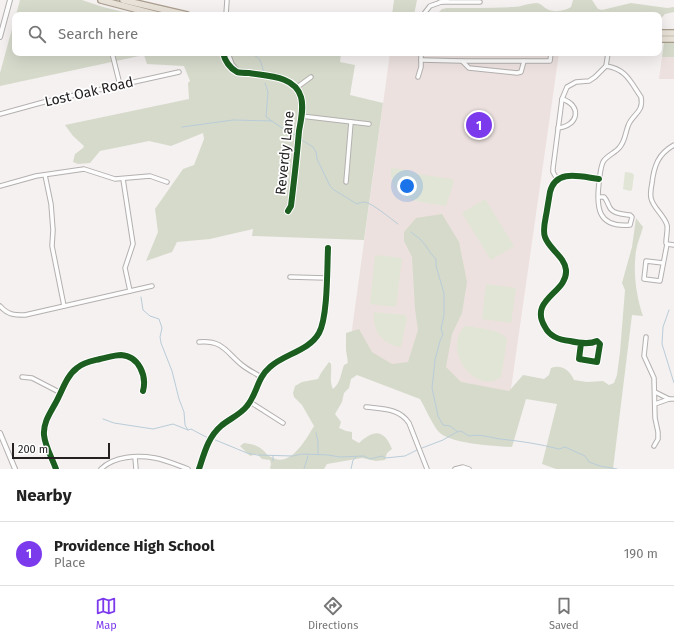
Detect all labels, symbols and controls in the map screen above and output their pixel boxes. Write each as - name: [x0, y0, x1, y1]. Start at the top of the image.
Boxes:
- search box: [12, 12, 662, 56]
- icon: search: [26, 23, 48, 45]
- text: Search here: [58, 25, 138, 43]
- street label: Lost Oak Road: [43, 74, 135, 110]
- street label: Reverdy Lane: [272, 110, 298, 196]
- pin: 1: [466, 110, 492, 140]
- your location: [397, 176, 417, 196]
- scale bar: [12, 441, 110, 460]
- text: 200 m: [18, 443, 48, 456]
- text: Nearby: [16, 485, 71, 506]
- text: Providence High School: [54, 537, 215, 555]
- text: 1: [26, 546, 32, 561]
- text: 190 m: [624, 546, 658, 561]
- text: Place: [54, 555, 85, 570]
- tab: Map: [95, 595, 117, 632]
- tab: Directions: [308, 595, 358, 632]
- tab: Saved: [549, 595, 579, 632]

